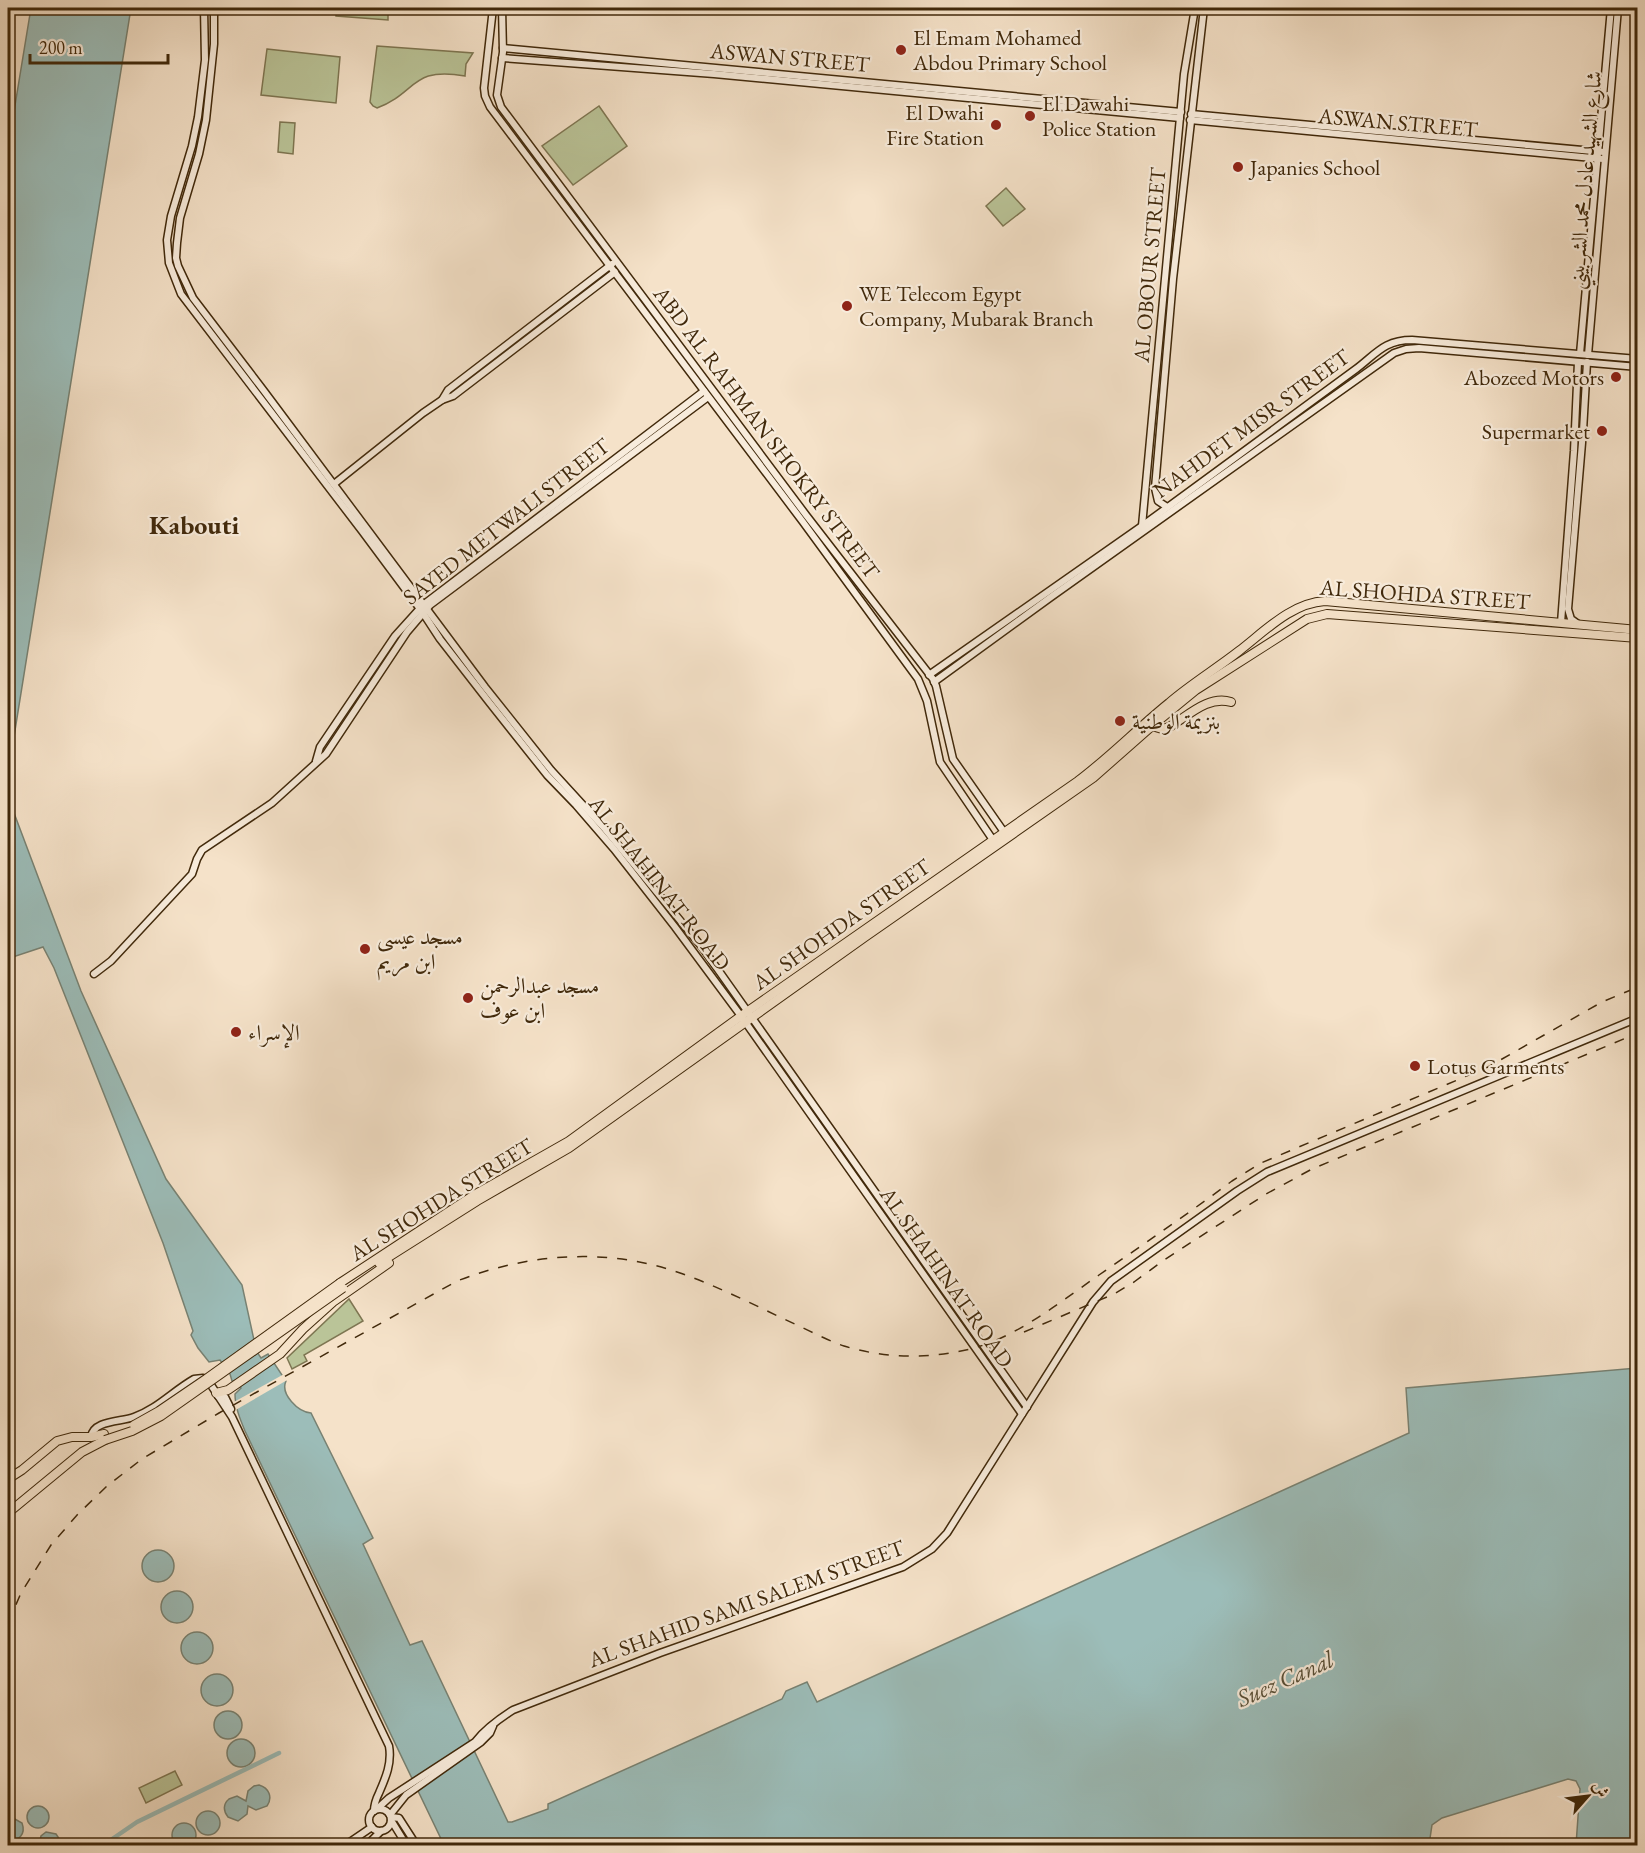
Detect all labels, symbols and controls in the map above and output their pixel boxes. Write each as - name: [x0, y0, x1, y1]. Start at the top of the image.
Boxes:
- place label: El Emam Mohamed Abdou Primary School: [912, 23, 1107, 77]
- scale bar: [30, 27, 168, 65]
- text: 200 m: [39, 36, 83, 59]
- street label: ASWAN STREET: [708, 36, 871, 79]
- marker: El Emam Mohamed Abdou Primary School: [894, 43, 908, 57]
- street label: شارع الشهيد عادل محمد الشربيني: [1560, 70, 1614, 291]
- place label: El Dawahi Police Station: [1042, 89, 1157, 143]
- place label: El Dwahi Fire Station: [886, 98, 984, 152]
- street label: ASWAN STREET: [1316, 101, 1479, 144]
- marker: El Dawahi Police Station: [1023, 109, 1037, 123]
- marker: El Dwahi Fire Station: [989, 118, 1003, 132]
- place label: Japanies School: [1248, 153, 1380, 182]
- marker: Japanies School: [1231, 160, 1245, 174]
- street label: AL OBOUR STREET: [1126, 166, 1172, 365]
- street label: ABD AL RAHMAN SHOKRY STREET: [646, 279, 886, 585]
- place label: WE Telecom Egypt Company, Mubarak Branch: [859, 279, 1094, 333]
- marker: WE Telecom Egypt Company, Mubarak Branch: [840, 299, 854, 313]
- street label: NAHDET MISR STREET: [1147, 342, 1356, 505]
- place label: Abozeed Motors: [1463, 363, 1604, 392]
- marker: Abozeed Motors: [1609, 370, 1623, 384]
- place label: Supermarket: [1482, 417, 1590, 446]
- marker: Supermarket: [1595, 424, 1609, 438]
- street label: SAYED METWALI STREET: [397, 431, 616, 611]
- district label: Kabouti: [149, 508, 239, 542]
- street label: AL SHOHDA STREET: [1318, 573, 1531, 616]
- place label: بنزيمة الوطنية: [1132, 707, 1220, 736]
- marker: بنزيمة الوطنية: [1113, 714, 1127, 728]
- street label: AL SHAHINAT ROAD: [582, 789, 737, 977]
- street label: AL SHOHDA STREET: [746, 852, 936, 997]
- place label: مسجد عيسى ابن مريم: [377, 922, 463, 981]
- marker: مسجد عيسى ابن مريم: [358, 942, 372, 956]
- place label: مسجد عبدالرحمن ابن عوف: [480, 971, 599, 1025]
- marker: مسجد عبدالرحمن ابن عوف: [461, 991, 475, 1005]
- place label: الإسراء: [248, 1018, 300, 1049]
- marker: الإسراء: [229, 1025, 243, 1039]
- place label: Lotus Garments: [1427, 1052, 1564, 1081]
- marker: Lotus Garments: [1408, 1059, 1422, 1073]
- street label: AL SHOHDA STREET: [343, 1131, 539, 1268]
- street label: AL SHAHINAT ROAD: [873, 1180, 1020, 1373]
- street label: AL SHAHID SAMI SALEM STREET: [583, 1533, 908, 1675]
- water label: Suez Canal: [1231, 1643, 1339, 1714]
- north arrow: [1558, 1766, 1618, 1826]
- text: ش: [1588, 1777, 1614, 1801]

